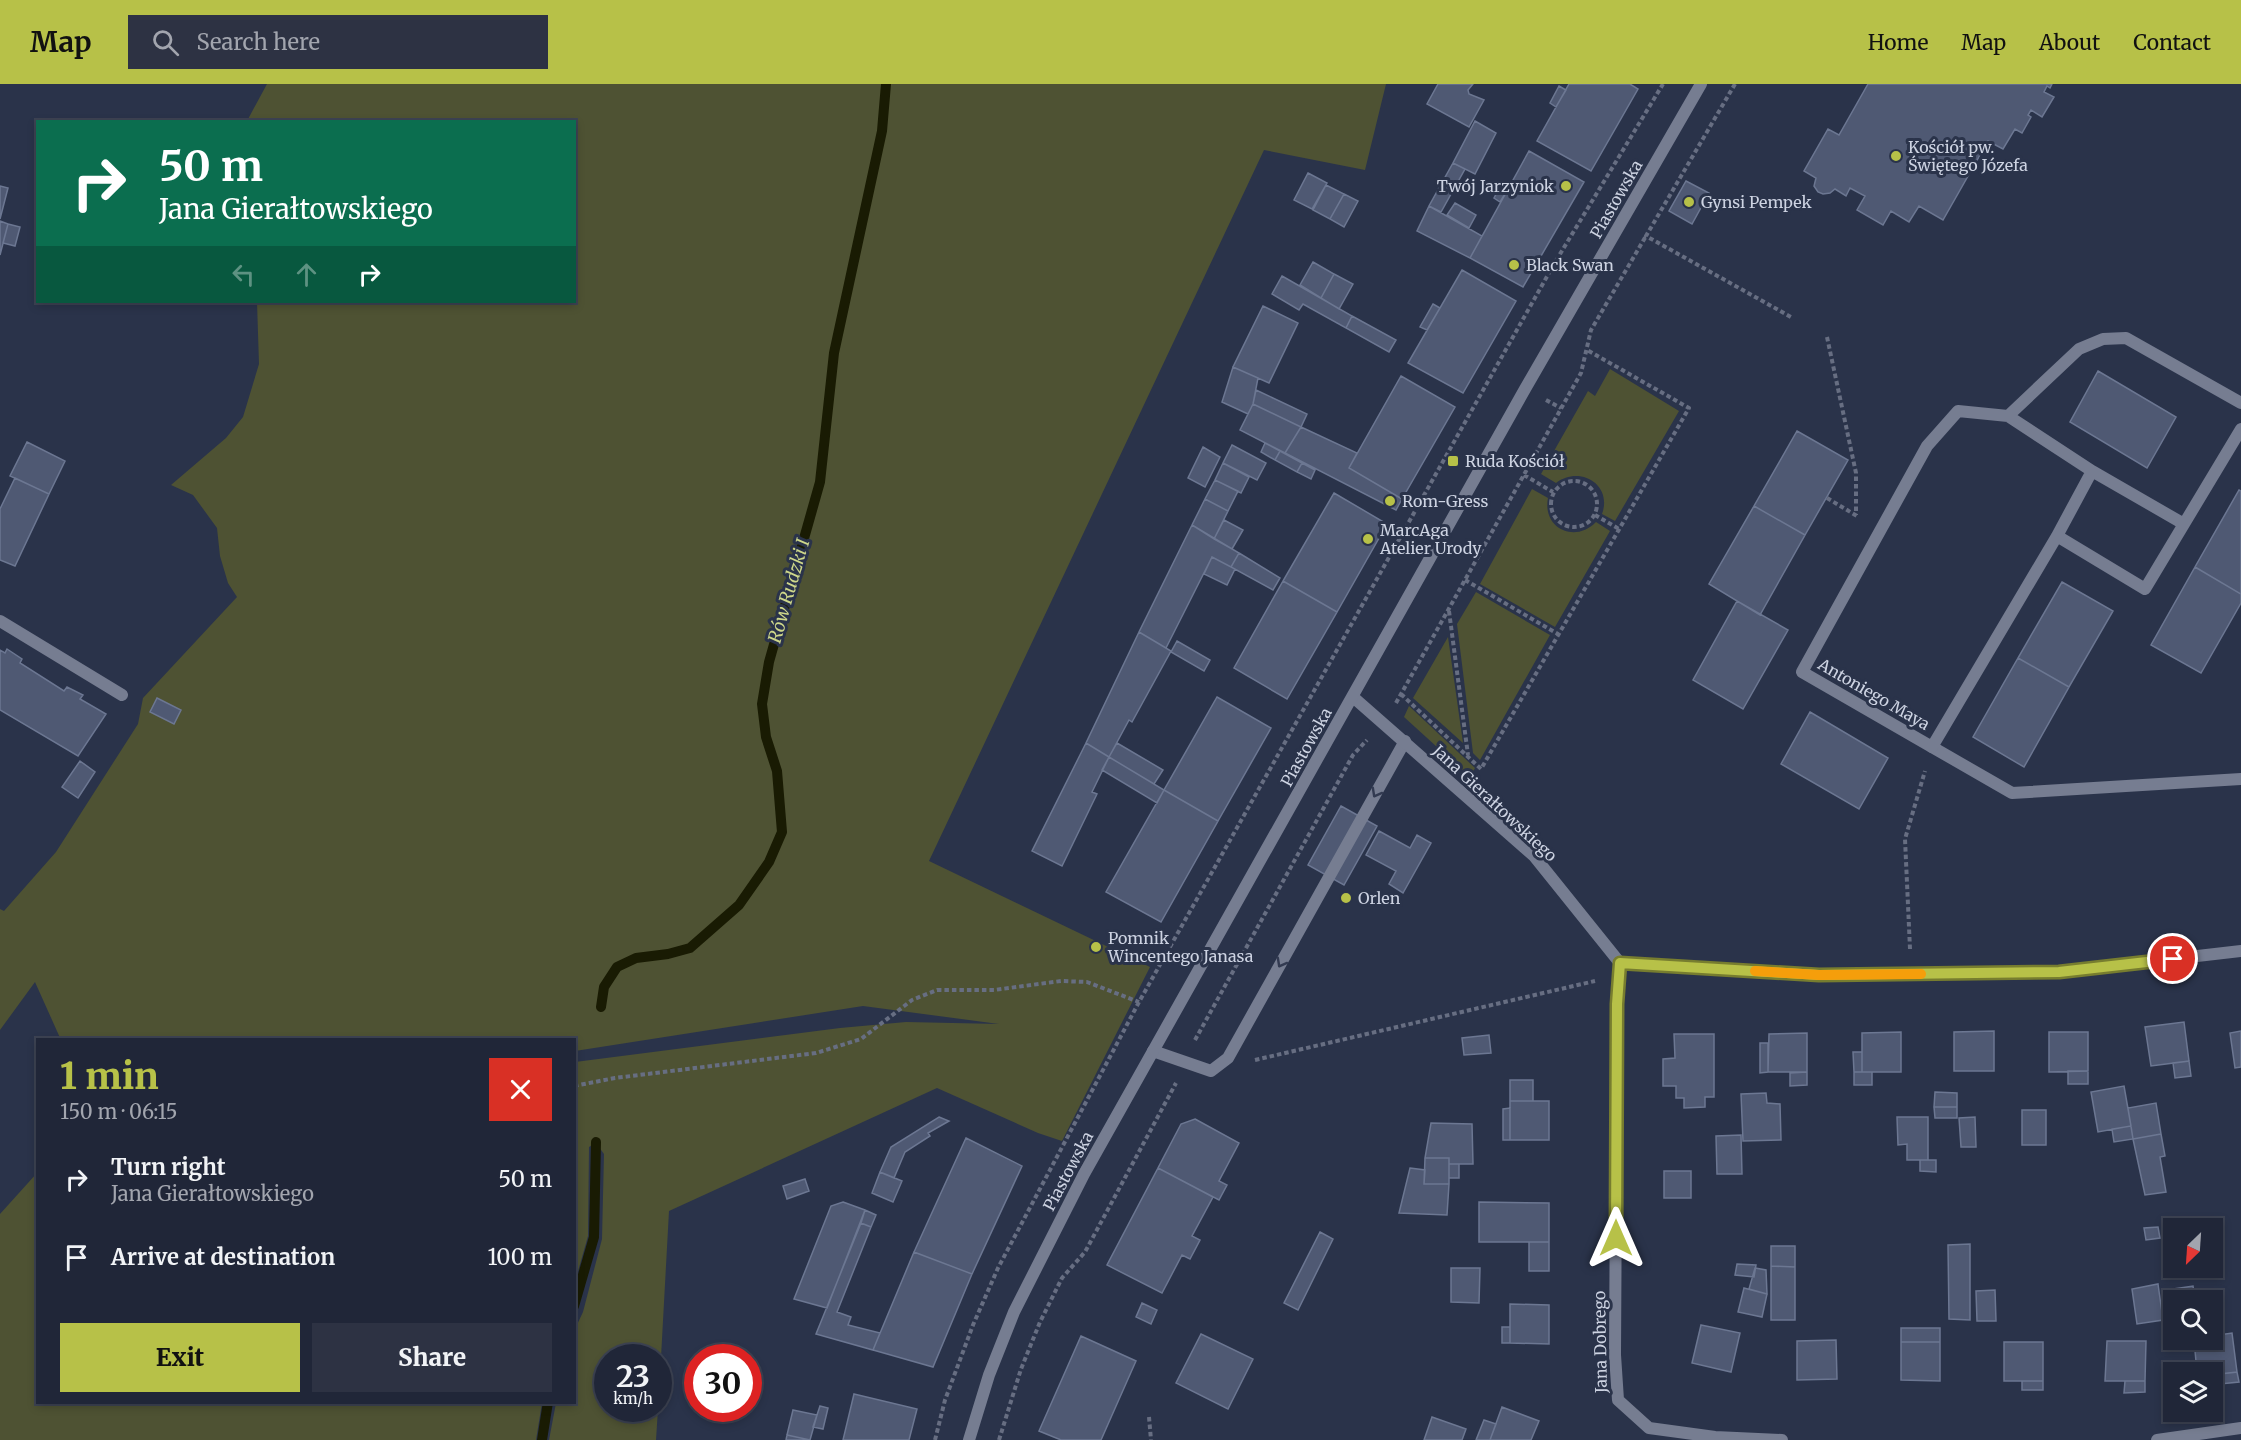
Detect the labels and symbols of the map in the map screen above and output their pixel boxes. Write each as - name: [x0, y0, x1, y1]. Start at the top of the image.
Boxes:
- place label: Kościół pw. Świętego Józefa: [1908, 137, 2028, 175]
- marker: Kościół pw. Świętego Józefa: [1889, 149, 1903, 163]
- street label: Piastowska: [1586, 156, 1647, 242]
- place label: Twój Jarzyniok: [1437, 176, 1555, 196]
- marker: Twój Jarzyniok: [1559, 179, 1573, 193]
- place label: Gynsi Pempek: [1701, 192, 1813, 212]
- marker: Gynsi Pempek: [1682, 195, 1696, 209]
- place label: Black Swan: [1526, 255, 1614, 275]
- marker: Black Swan: [1507, 258, 1521, 272]
- place label: Ruda Kościół: [1465, 451, 1565, 471]
- marker: Ruda Kościół: [1446, 454, 1460, 468]
- place label: Rom-Gress: [1402, 491, 1488, 511]
- marker: Rom-Gress: [1383, 494, 1397, 508]
- place label: MarcAga Atelier Urody: [1379, 520, 1482, 558]
- marker: MarcAga Atelier Urody: [1361, 532, 1375, 546]
- water label: Rów Rudzki I: [763, 535, 815, 646]
- street label: Antoniego Maya: [1814, 653, 1934, 734]
- street label: Piastowska: [1276, 704, 1336, 790]
- street label: Jana Gierałtowskiego: [1428, 740, 1561, 866]
- one-way arrow: [1372, 786, 1383, 797]
- place label: Orlen: [1358, 888, 1401, 908]
- marker: Orlen: [1339, 891, 1353, 905]
- place label: Pomnik Wincentego Janasa: [1107, 928, 1254, 966]
- pin: [2147, 933, 2198, 984]
- marker: Pomnik Wincentego Janasa: [1089, 940, 1103, 954]
- one-way arrow: [1277, 957, 1288, 967]
- street label: Piastowska: [1039, 1128, 1097, 1214]
- position arrow: [1584, 1206, 1648, 1270]
- north arrow: [2163, 1218, 2223, 1278]
- street label: Jana Dobrego: [1589, 1291, 1611, 1394]
- speed limit sign: 30: [684, 1344, 762, 1422]

